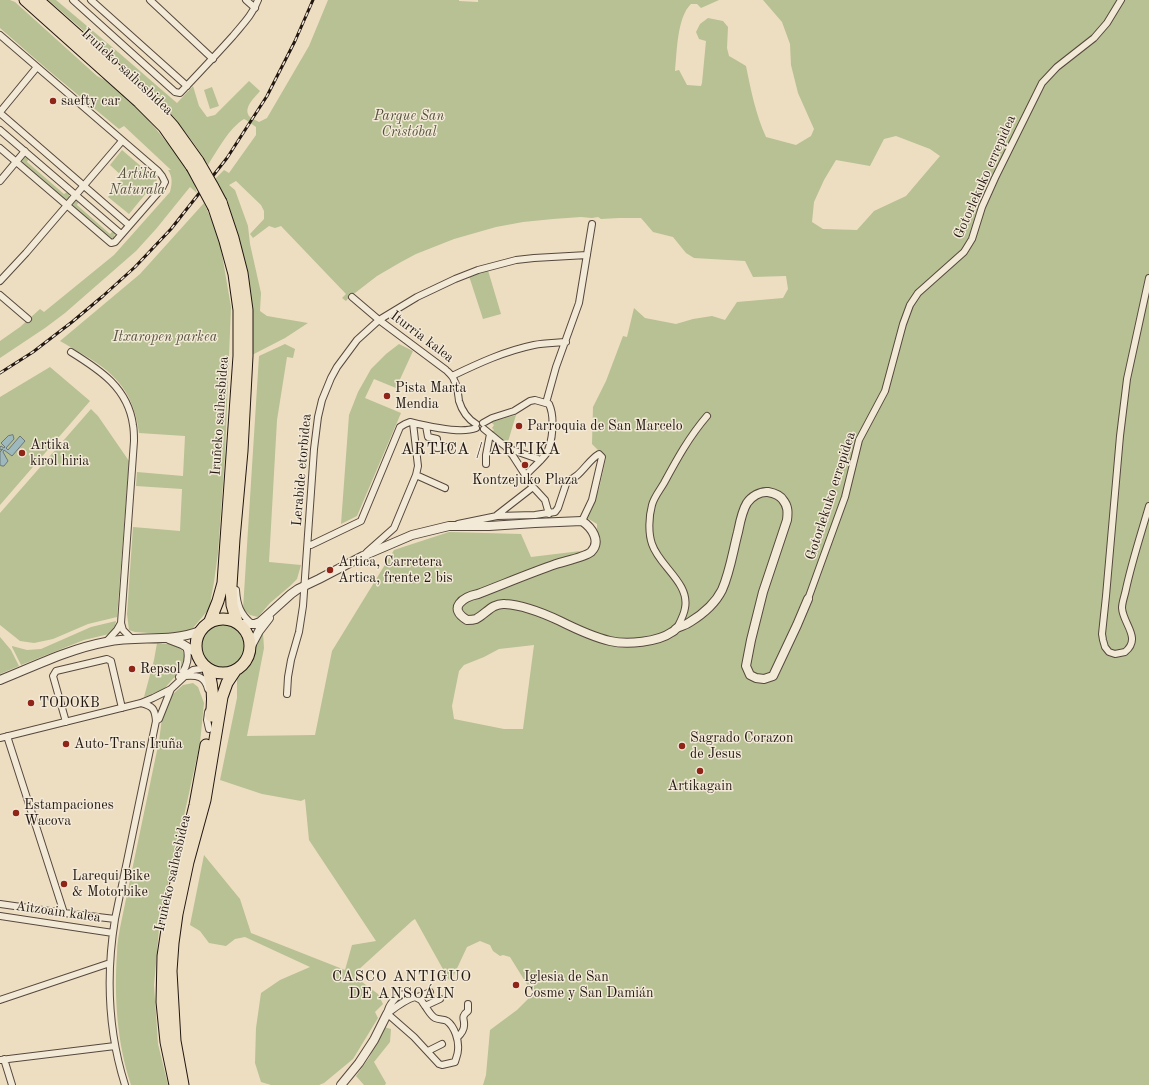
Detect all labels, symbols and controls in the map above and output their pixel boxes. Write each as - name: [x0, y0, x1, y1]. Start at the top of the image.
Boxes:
- street label: Iruñeko saihesbidea: [78, 25, 176, 119]
- place label: saefty car: [61, 93, 120, 109]
- marker: saefty car: [48, 96, 58, 106]
- park label: Parque San Cristóbal: [374, 108, 444, 140]
- street label: Gotorlekuko errepidea: [950, 112, 1020, 242]
- park label: Artika Naturala: [109, 166, 165, 198]
- street label: Iturria kalea: [387, 308, 457, 366]
- park label: Itxaropen parkea: [113, 329, 217, 345]
- street label: Iruñeko saihesbidea: [207, 356, 233, 476]
- place label: Pista Marta Mendia: [395, 380, 466, 412]
- marker: Pista Marta Mendia: [382, 391, 392, 401]
- street label: Lerabide etorbidea: [289, 413, 315, 527]
- place label: Parroquia de San Marcelo: [527, 418, 683, 434]
- marker: Parroquia de San Marcelo: [514, 421, 524, 431]
- street label: Gotorlekuko errepidea: [802, 430, 860, 562]
- place label: Artika kirol hiria: [30, 437, 89, 470]
- district label: ARTICA / ARTIKA: [401, 440, 561, 460]
- marker: Artika kirol hiria: [17, 448, 27, 458]
- marker: Kontzejuko Plaza: [520, 460, 530, 470]
- place label: Kontzejuko Plaza: [472, 472, 578, 488]
- place label: Artica, Carretera Artica, frente 2 bis: [338, 554, 453, 586]
- marker: Artica, Carretera Artica, frente 2 bis: [325, 565, 335, 575]
- place label: Repsol: [140, 661, 181, 677]
- marker: Repsol: [127, 664, 137, 674]
- place label: TODOKB: [39, 695, 100, 711]
- marker: TODOKB: [26, 698, 36, 708]
- place label: Sagrado Corazon de Jesus: [690, 730, 794, 762]
- place label: Auto-Trans Iruña: [74, 736, 183, 752]
- marker: Auto-Trans Iruña: [61, 739, 71, 749]
- marker: Sagrado Corazon de Jesus: [677, 741, 687, 751]
- marker: Artikagain: [695, 766, 705, 776]
- place label: Artikagain: [667, 778, 733, 794]
- place label: Estampaciones Wacova: [24, 797, 114, 830]
- marker: Estampaciones Wacova: [11, 808, 21, 818]
- street label: Iruñeko saihesbidea: [151, 813, 195, 933]
- place label: Larequi Bike & Motorbike: [72, 868, 150, 900]
- marker: Larequi Bike & Motorbike: [59, 879, 69, 889]
- street label: Aitzoain kalea: [14, 898, 102, 926]
- district label: CASCO ANTIGUO DE ANSOÁIN: [332, 968, 472, 1003]
- place label: Iglesia de San Cosme y San Damián: [524, 969, 653, 1002]
- marker: Iglesia de San Cosme y San Damián: [511, 980, 521, 990]

